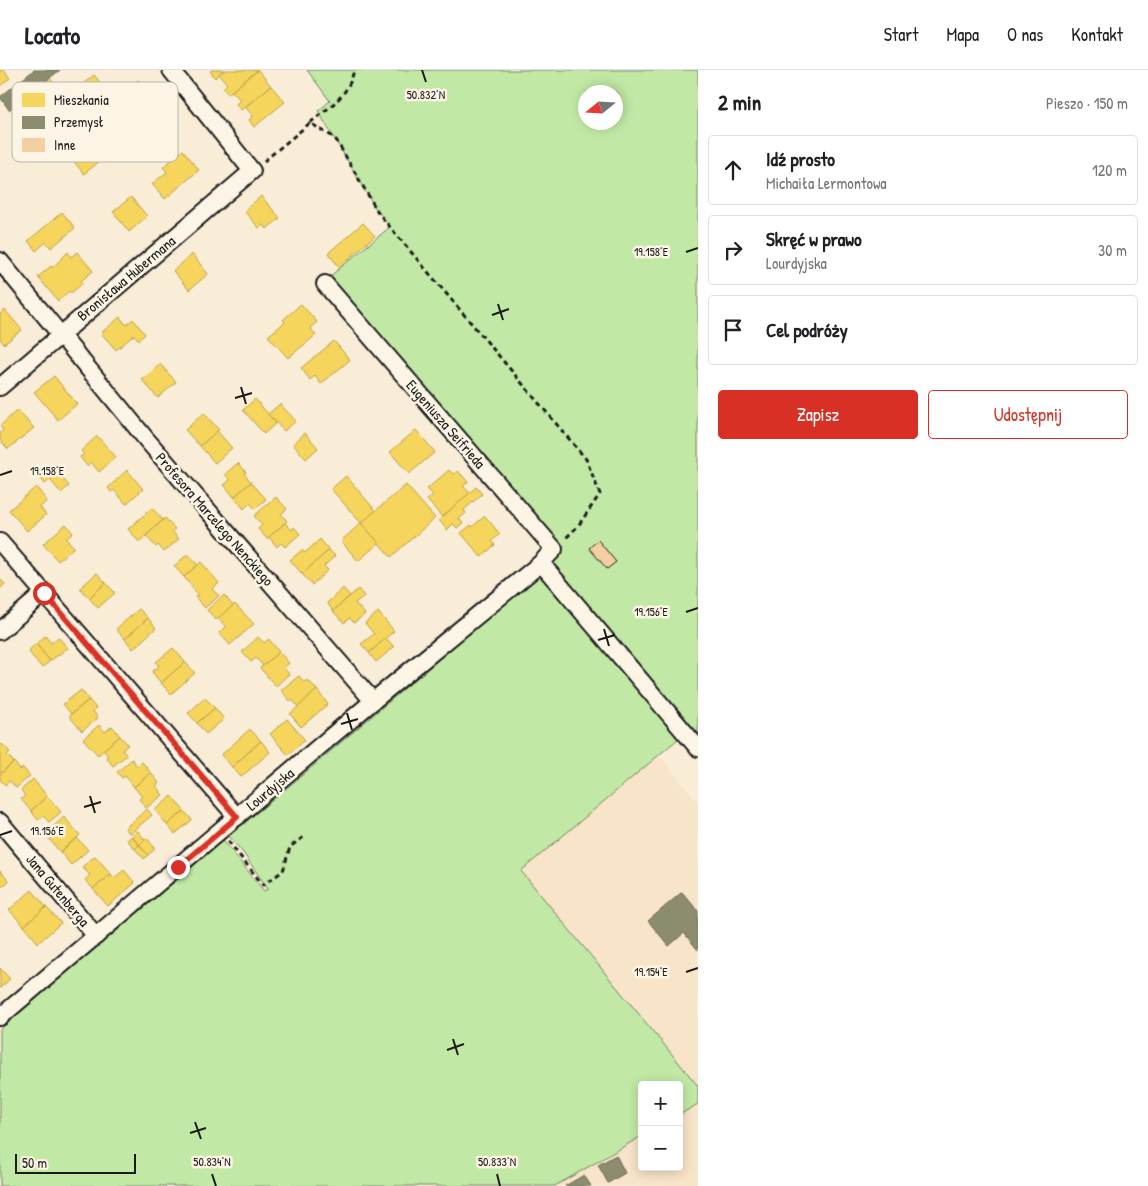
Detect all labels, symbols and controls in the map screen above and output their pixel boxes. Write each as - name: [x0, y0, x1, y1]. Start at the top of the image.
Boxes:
- text: Locato: [25, 19, 80, 51]
- text: Start: [884, 22, 918, 47]
- text: Mapa: [946, 22, 979, 47]
- text: O nas: [1007, 22, 1043, 47]
- text: Kontakt: [1071, 22, 1123, 47]
- legend: [12, 82, 178, 162]
- north arrow: [578, 85, 623, 130]
- text: 50.832°N: [407, 86, 445, 103]
- text: 2 min: [718, 88, 761, 117]
- text: Mieszkania: [54, 90, 109, 109]
- text: Pieszo · 150 m: [1046, 92, 1128, 114]
- text: Przemysł: [54, 112, 104, 132]
- text: Inne: [54, 135, 76, 154]
- text: Idź prosto: [766, 146, 835, 172]
- icon: ahead: [719, 156, 747, 184]
- text: 120 m: [1092, 159, 1127, 181]
- text: Michaiła Lermontowa: [766, 172, 887, 194]
- text: Skręć w prawo: [766, 226, 862, 252]
- street label: Bronisława Hubermana: [72, 230, 180, 326]
- icon: right: [719, 236, 747, 264]
- text: 30 m: [1098, 239, 1127, 261]
- text: 19.158°E: [634, 243, 669, 260]
- text: Lourdyjska: [766, 252, 827, 274]
- icon: arrive: [719, 316, 747, 344]
- text: Cel podróży: [766, 317, 848, 343]
- street label: Eugeniusza Seifrieda: [402, 375, 491, 473]
- button: Zapisz: [718, 390, 918, 439]
- button: Udostępnij: [928, 390, 1128, 439]
- street label: Profesora Marcelego Nenckiego: [151, 448, 279, 590]
- text: 19.158°E: [30, 462, 65, 479]
- route start: [33, 582, 56, 605]
- text: 19.156°E: [634, 603, 669, 620]
- street label: Lourdyjska: [241, 763, 299, 815]
- text: 19.156°E: [30, 822, 65, 839]
- street label: Jana Gutenberga: [21, 849, 95, 931]
- route end: [167, 856, 190, 879]
- text: 19.154°E: [634, 963, 668, 980]
- map controls: [638, 1081, 683, 1171]
- button: +: [638, 1081, 683, 1126]
- button: −: [638, 1126, 683, 1171]
- scale bar: [15, 1151, 136, 1174]
- text: 50 m: [22, 1153, 47, 1172]
- text: 50.834°N: [193, 1153, 231, 1170]
- text: 50.833°N: [478, 1153, 516, 1170]

